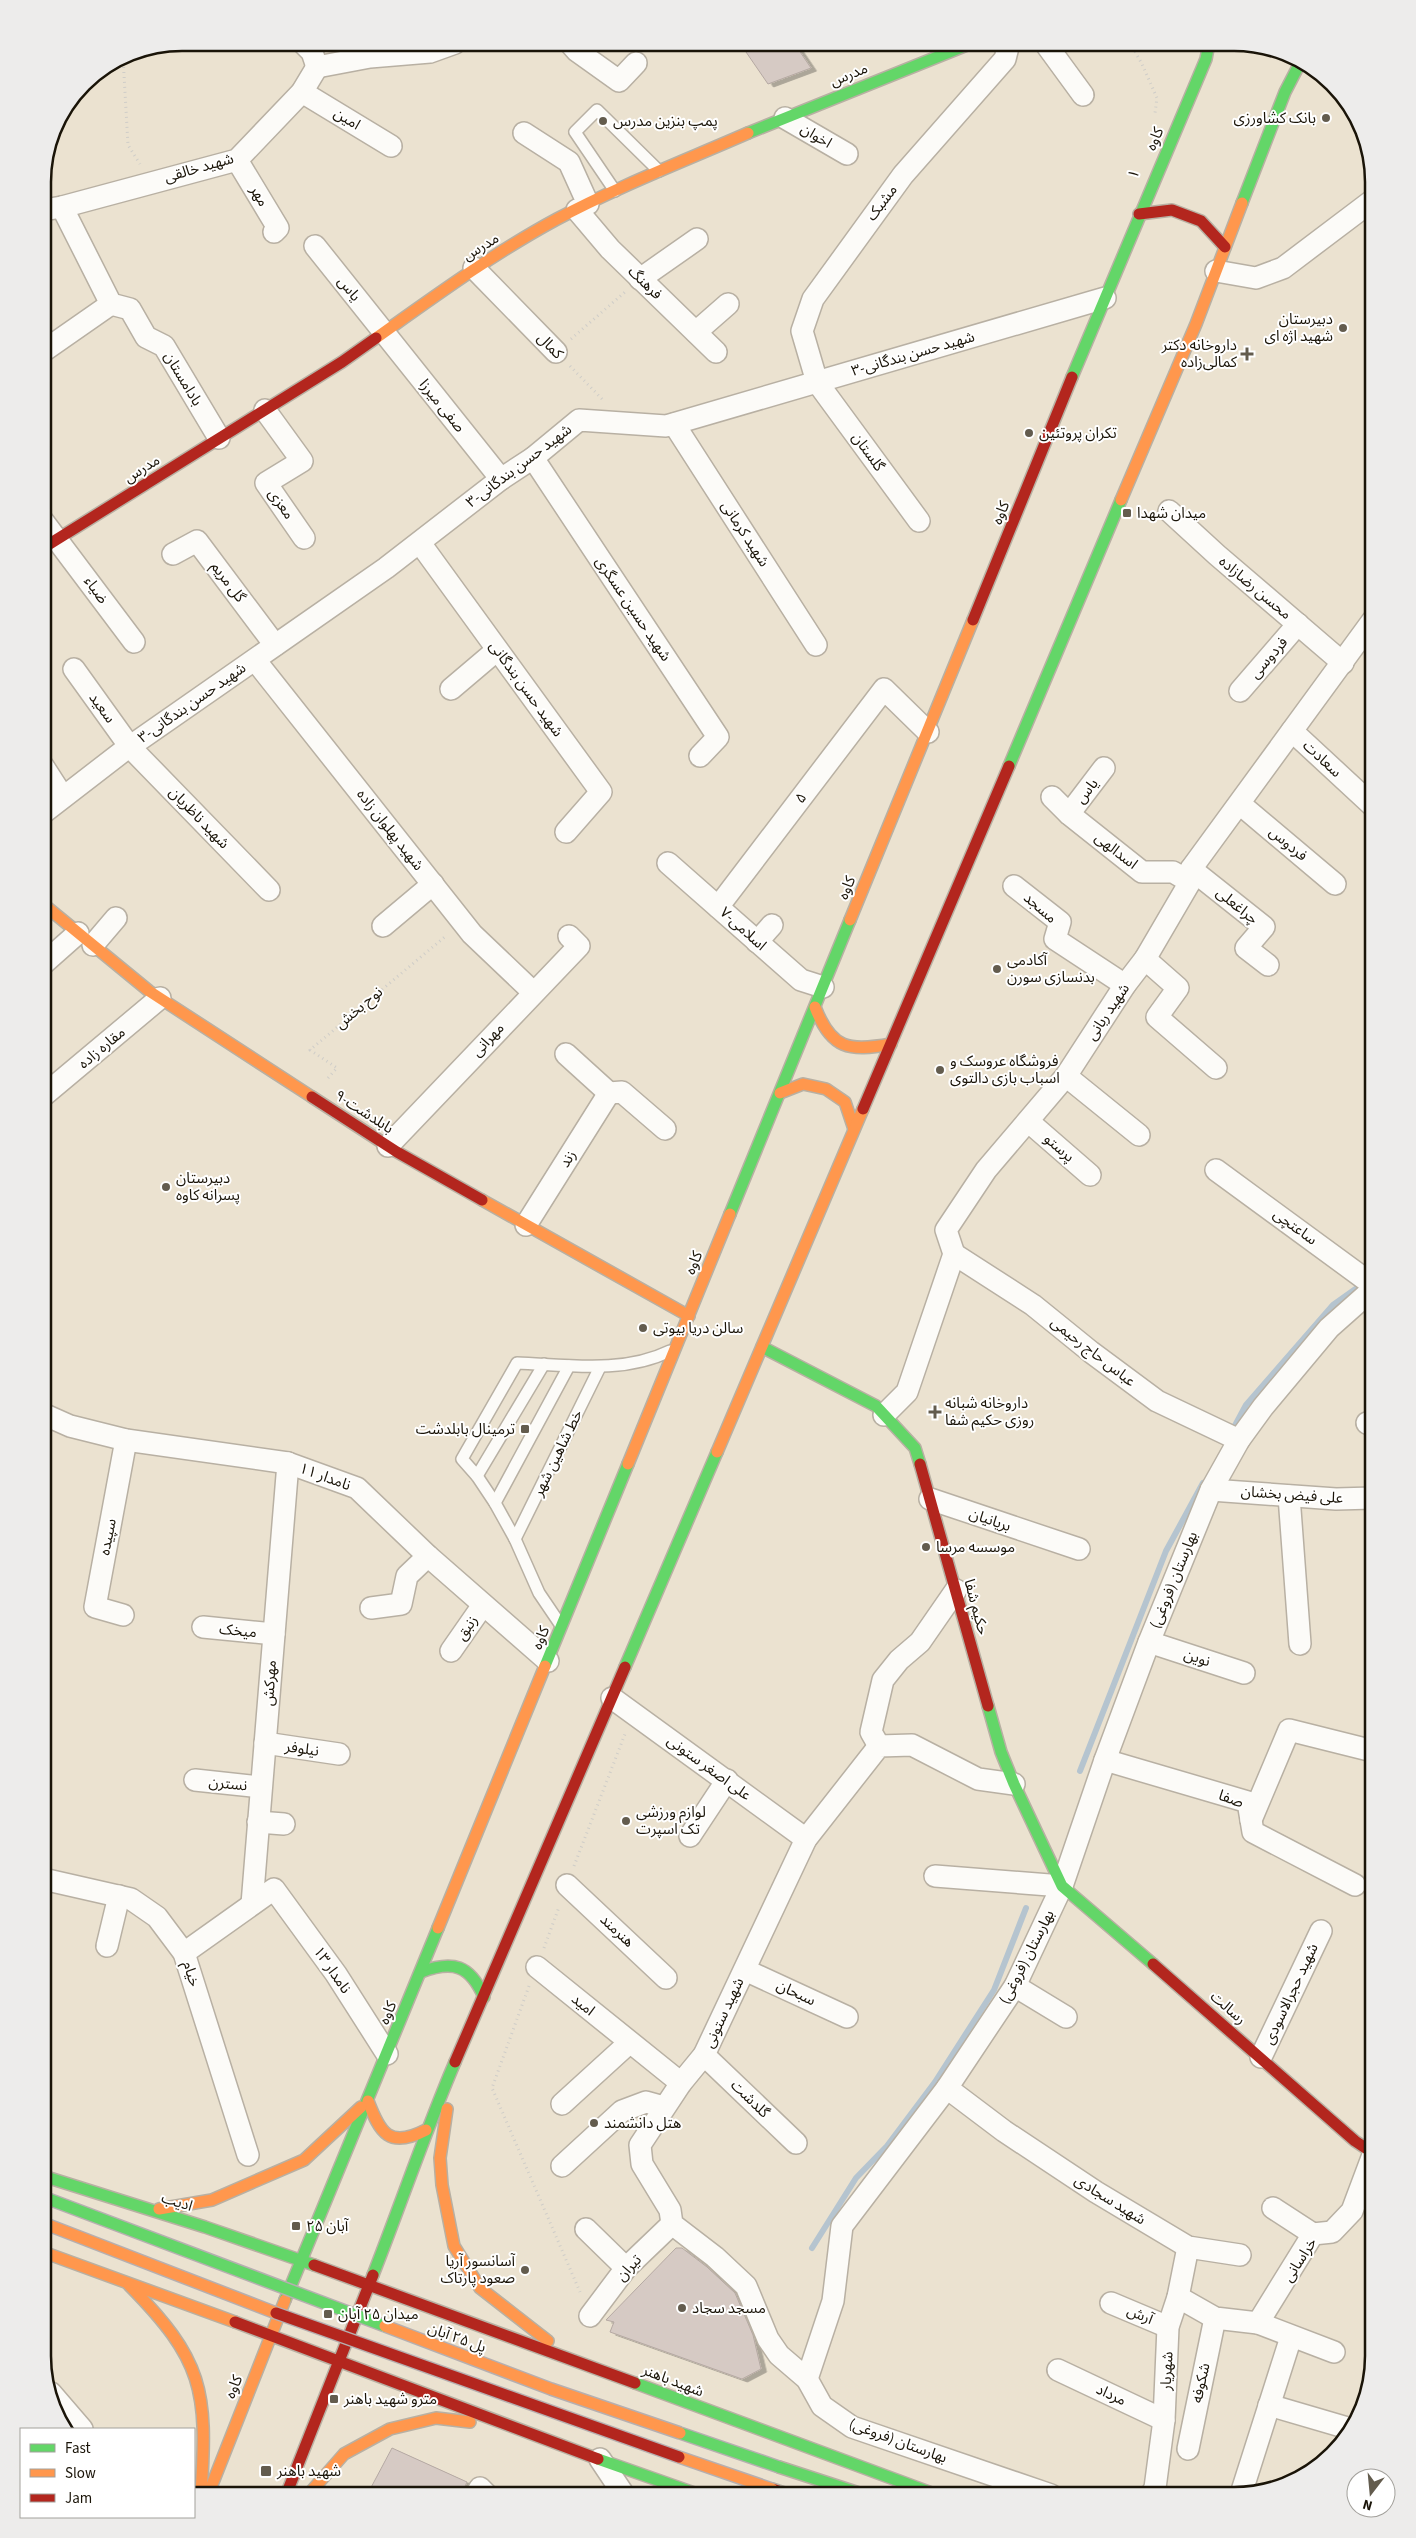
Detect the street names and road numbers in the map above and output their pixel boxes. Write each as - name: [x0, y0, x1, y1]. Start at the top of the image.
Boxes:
- street label: مدرس: [827, 58, 871, 92]
- street label: امین: [330, 103, 364, 135]
- street label: اخوان: [796, 118, 836, 154]
- street label: کاوه: [1141, 123, 1170, 154]
- street label: شهید خالقی: [162, 148, 236, 188]
- street label: ۱: [1123, 166, 1145, 182]
- street label: مهر: [244, 181, 274, 211]
- street label: مشبک: [861, 181, 903, 225]
- street label: مدرس: [459, 228, 503, 266]
- street label: فرهنگ: [623, 261, 667, 305]
- street label: یاس: [332, 272, 366, 306]
- street label: ۳-شهید حسن بندگانی: [849, 326, 977, 382]
- street label: کمال: [532, 328, 568, 365]
- street label: بادامستان: [159, 348, 207, 410]
- street label: صفی میرزا: [414, 375, 470, 437]
- street label: ۳-شهید حسن بندگانی: [462, 419, 576, 513]
- street label: گلستان: [847, 428, 890, 476]
- street label: مدرس: [120, 450, 164, 488]
- street label: معزی: [263, 484, 299, 524]
- street label: شهید کرمانی: [716, 497, 774, 571]
- street label: کاوه: [987, 497, 1015, 528]
- street label: محسن رضازاده: [1214, 551, 1296, 625]
- street label: شهید حسین عسگری: [590, 552, 676, 666]
- street label: گل مریم: [206, 557, 251, 608]
- street label: ضیاء: [79, 572, 113, 608]
- street label: فردوسی: [1245, 632, 1293, 683]
- street label: شهید حسن بندگانی: [484, 637, 568, 742]
- street label: ۳-شهید حسن بندگانی: [134, 658, 250, 748]
- street label: سعید: [84, 688, 120, 728]
- street label: سعادت: [1298, 736, 1346, 783]
- street label: یاس: [1070, 774, 1104, 808]
- street label: شهید ناظریان: [164, 782, 234, 854]
- street label: شهید پهلوان زاده: [351, 785, 429, 875]
- street label: ۵: [790, 788, 812, 808]
- street label: فردوس: [1264, 822, 1312, 866]
- street label: اسدالهی: [1090, 828, 1142, 874]
- street label: کاوه: [833, 872, 861, 903]
- street label: چراغعلی: [1211, 882, 1263, 930]
- street label: مسجد: [1019, 888, 1061, 928]
- street label: ۷-اسلامی: [715, 902, 771, 956]
- street label: شهید ربانی: [1081, 979, 1135, 1045]
- street label: نوح بخش: [331, 982, 388, 1035]
- street label: مهرانی: [467, 1018, 509, 1062]
- street label: مقاره زاده: [74, 1022, 130, 1074]
- street label: ۹-بابلدشت: [330, 1085, 398, 1139]
- street label: پرستو: [1039, 1129, 1079, 1167]
- street label: زند: [555, 1146, 581, 1172]
- street label: ساعتچی: [1269, 1204, 1322, 1250]
- street label: کاوه: [680, 1247, 708, 1278]
- street label: عباس حاج رحیمی: [1045, 1312, 1140, 1393]
- street label: خط شاهین شهر: [528, 1406, 588, 1501]
- street label: ۱۱ نامدار: [296, 1458, 354, 1496]
- street label: علی فیض بخشان: [1240, 1481, 1344, 1509]
- street label: بریانیان: [966, 1503, 1014, 1537]
- street label: سپیده: [94, 1517, 122, 1557]
- street label: بهارستان (فروغی): [1145, 1528, 1203, 1632]
- street label: حکیم شفا: [958, 1577, 994, 1637]
- street label: زنبق: [451, 1611, 483, 1645]
- street label: میخک: [218, 1619, 258, 1643]
- street label: کاوه: [527, 1622, 555, 1653]
- street label: نوین: [1181, 1644, 1213, 1672]
- street label: مهرکش: [258, 1659, 282, 1707]
- street label: علی اصغر ستونی: [663, 1730, 756, 1806]
- street label: نیلوفر: [283, 1736, 320, 1762]
- street label: نسترن: [208, 1772, 248, 1796]
- street label: صفا: [1216, 1785, 1246, 1813]
- street label: بهارستان (فروغی): [994, 1906, 1060, 2008]
- street label: هنرمند: [595, 1910, 639, 1952]
- street label: شهید حجرالاسودی: [1258, 1940, 1324, 2048]
- street label: ۱۳ نامدار: [308, 1942, 356, 1998]
- street label: خیام: [177, 1958, 205, 1990]
- street label: شهید ستونی: [699, 1974, 750, 2052]
- street label: سبحان: [773, 1975, 819, 2011]
- street label: رسالت: [1205, 1986, 1251, 2030]
- street label: امید: [567, 1989, 599, 2021]
- street label: کاوه: [374, 1997, 402, 2028]
- street label: گلدشت: [726, 2075, 775, 2123]
- street label: شهید سجادی: [1070, 2170, 1150, 2230]
- street label: ادیب: [159, 2187, 195, 2217]
- street label: خراسانی: [1278, 2234, 1322, 2286]
- street label: تیران: [611, 2250, 647, 2286]
- street label: آرش: [1124, 2300, 1157, 2330]
- street label: پل ۲۵ آبان: [425, 2318, 489, 2358]
- street label: شهریار: [1155, 2351, 1179, 2392]
- street label: شهید باهنر: [638, 2359, 707, 2402]
- street label: شکوفه: [1187, 2361, 1216, 2405]
- street label: کاوه: [220, 2371, 248, 2402]
- street label: مرداد: [1092, 2379, 1130, 2411]
- street label: بهارستان (فروغی): [846, 2414, 950, 2468]

